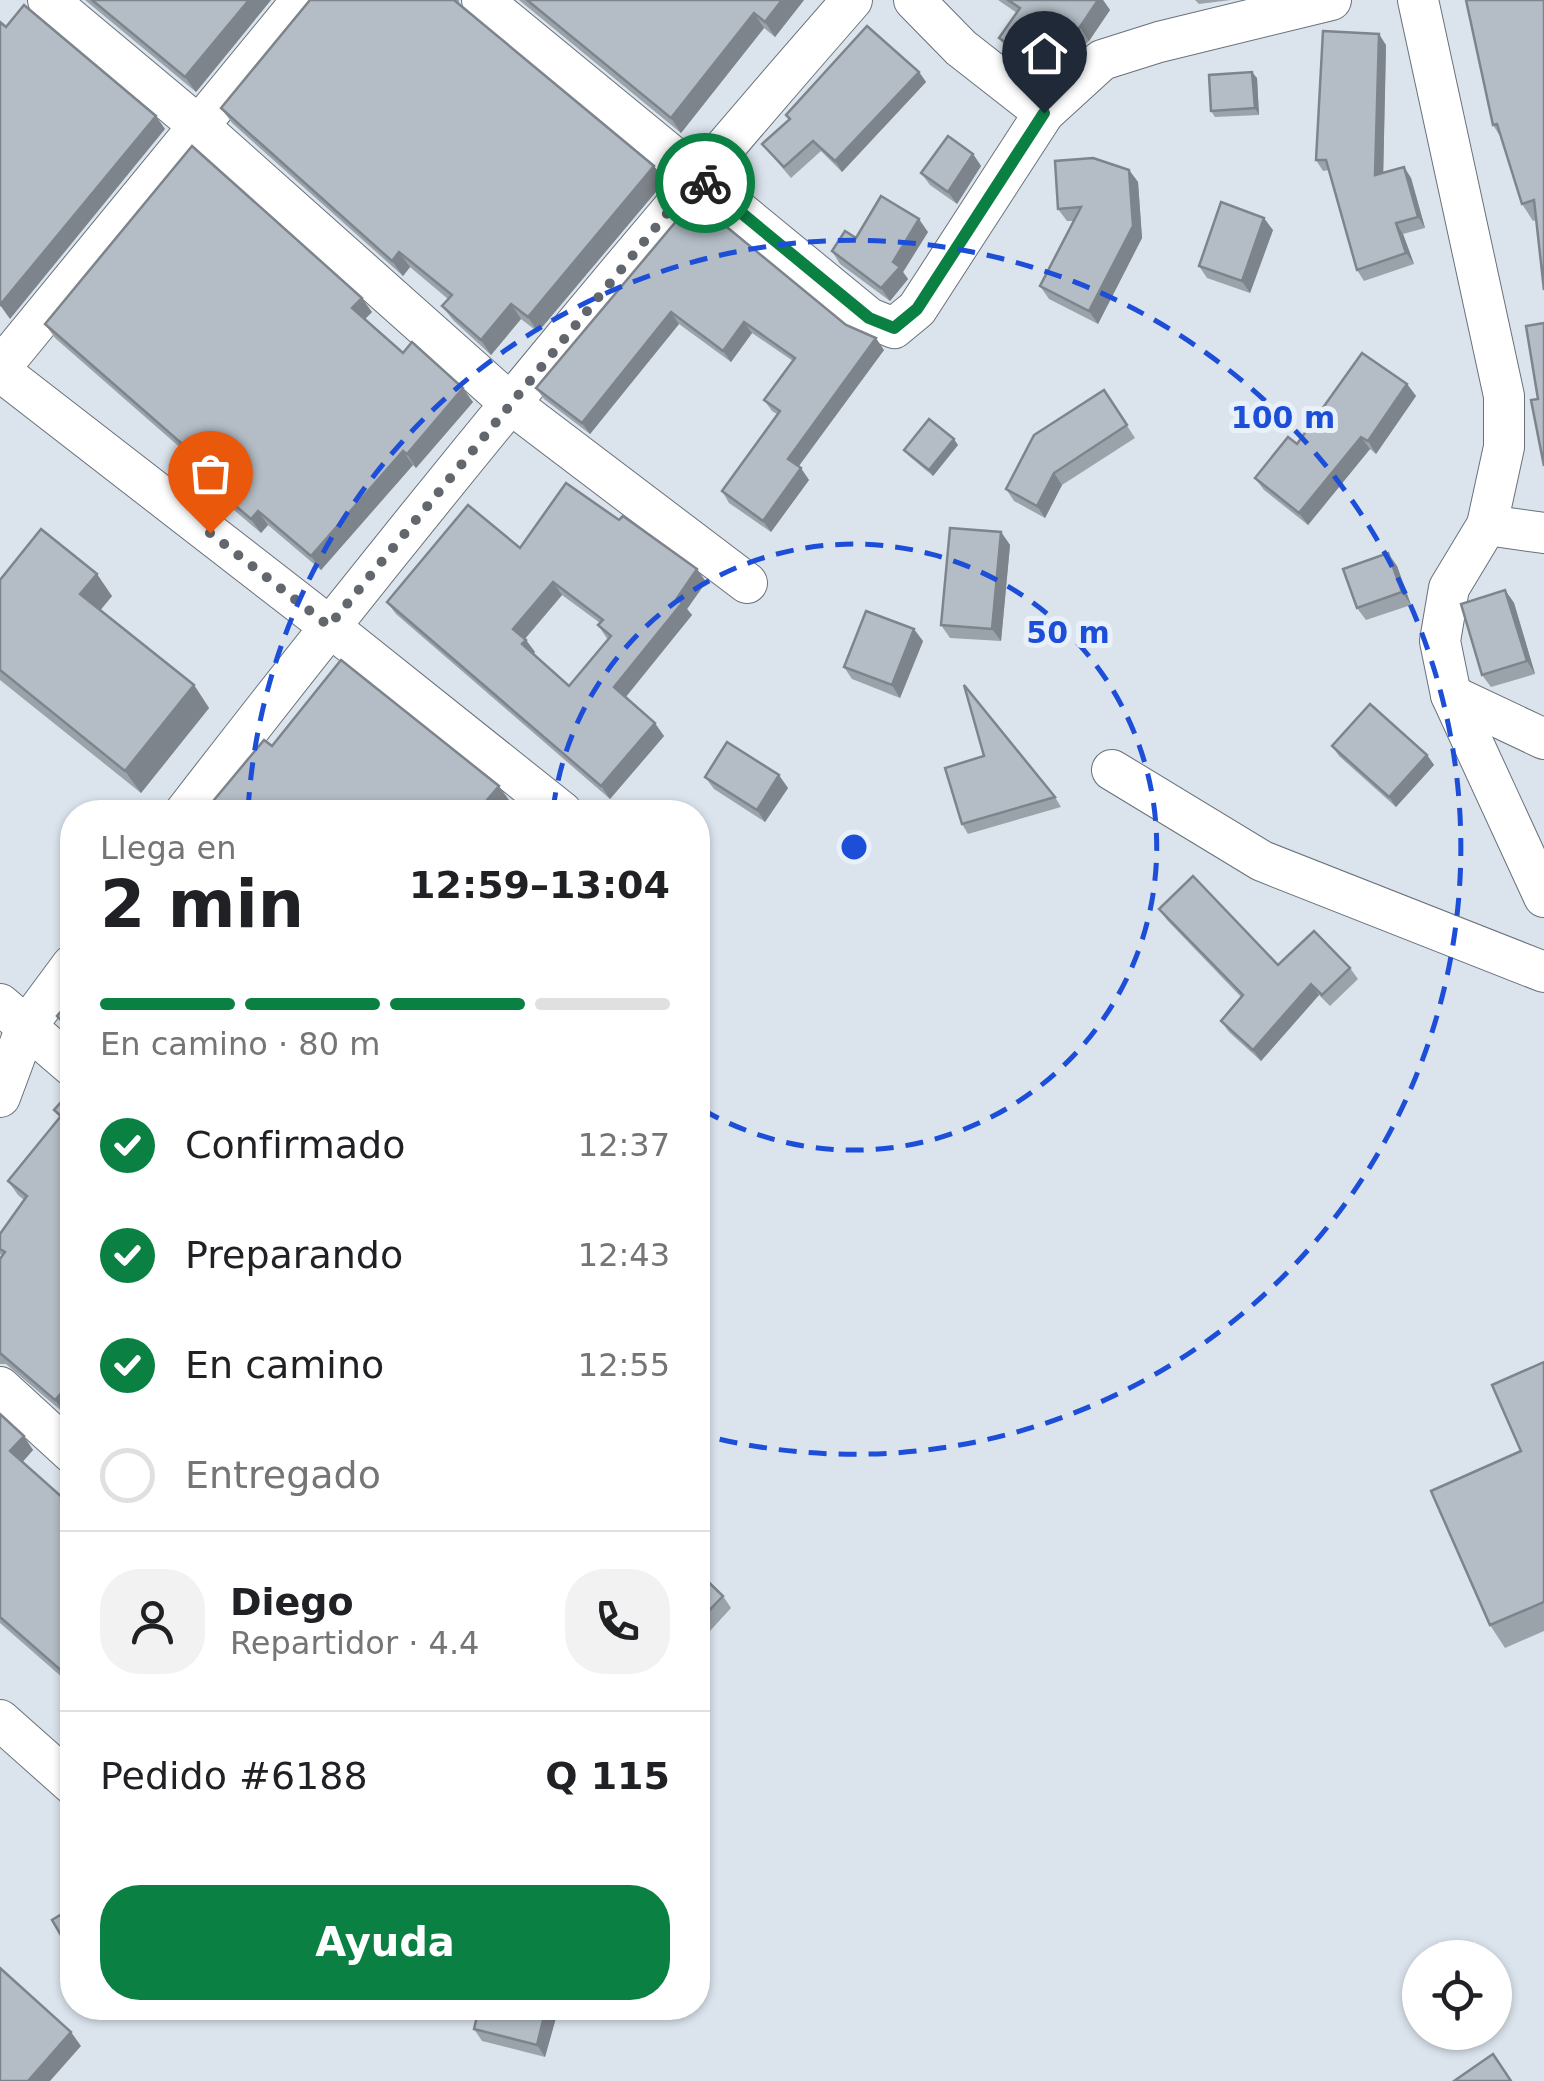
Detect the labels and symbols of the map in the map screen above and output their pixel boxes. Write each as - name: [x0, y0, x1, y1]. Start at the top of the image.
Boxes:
- pin: [1002, 11, 1087, 114]
- courier: [655, 133, 755, 233]
- text: 100 m: [1231, 400, 1335, 435]
- pin: [168, 431, 253, 534]
- text: 50 m: [1026, 615, 1110, 650]
- centre of rings: [836, 829, 872, 865]

